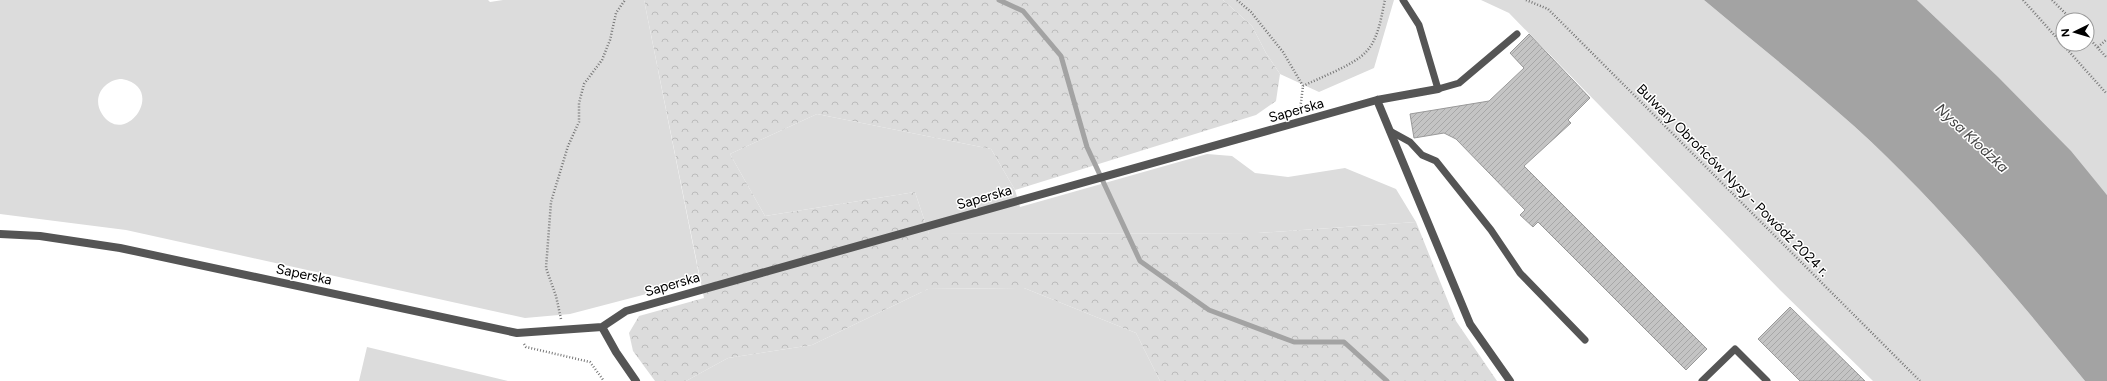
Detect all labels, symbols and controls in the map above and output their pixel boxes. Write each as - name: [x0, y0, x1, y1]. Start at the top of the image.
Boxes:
- north arrow: [2055, 12, 2095, 52]
- text: N: [2059, 28, 2072, 38]
- street label: Bulwary Obrońców Nysy - Powódź 2024 r.: [1633, 81, 1832, 280]
- street label: Saperska: [1267, 94, 1326, 126]
- water label: Nysa Kłodzka: [1932, 100, 2012, 177]
- street label: Saperska: [955, 181, 1014, 213]
- street label: Saperska: [274, 260, 333, 289]
- street label: Saperska: [643, 268, 702, 300]

